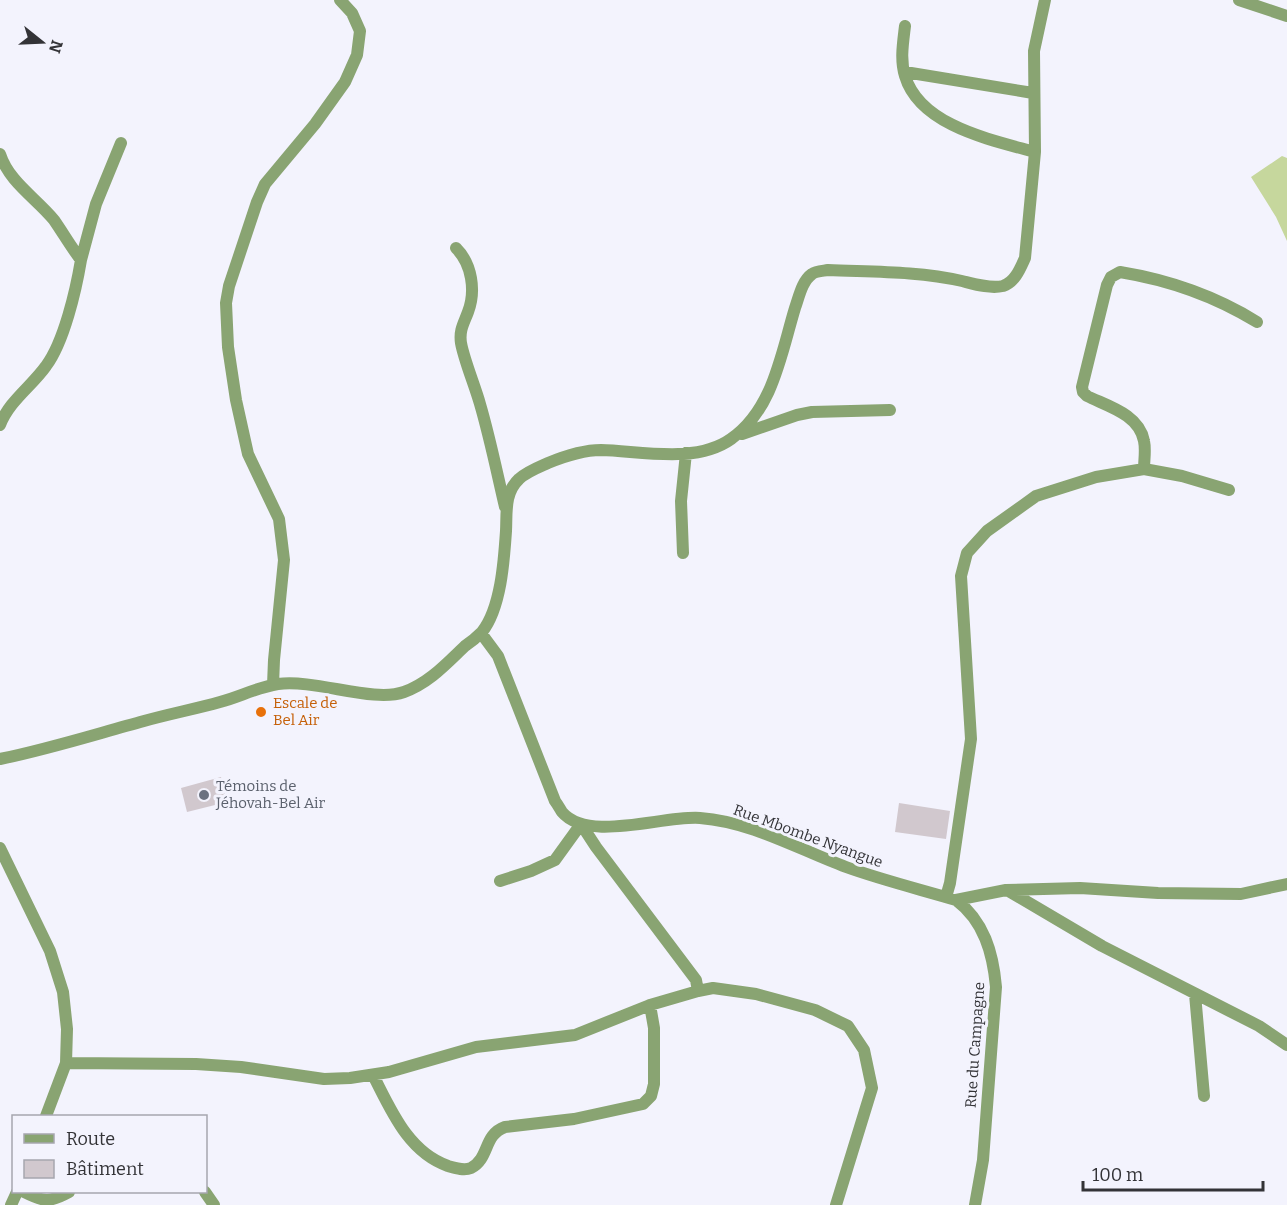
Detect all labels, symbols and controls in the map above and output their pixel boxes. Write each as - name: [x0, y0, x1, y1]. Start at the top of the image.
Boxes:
- north arrow: [12, 12, 72, 72]
- text: N: [45, 38, 67, 55]
- place label: Escale de Bel Air: [273, 694, 337, 729]
- marker: Escale de Bel Air: [254, 705, 268, 719]
- place label: Témoins de Jéhovah-Bel Air: [215, 777, 325, 812]
- marker: Témoins de Jéhovah-Bel Air: [197, 788, 211, 802]
- street label: Rue Mbombe Nyangue: [731, 801, 885, 871]
- street label: Rue du Campagne: [962, 981, 988, 1109]
- legend: [12, 1115, 207, 1193]
- text: Route: [66, 1128, 115, 1150]
- scale bar: [1083, 1154, 1263, 1192]
- text: Bâtiment: [66, 1158, 144, 1180]
- text: 100 m: [1092, 1164, 1143, 1186]

